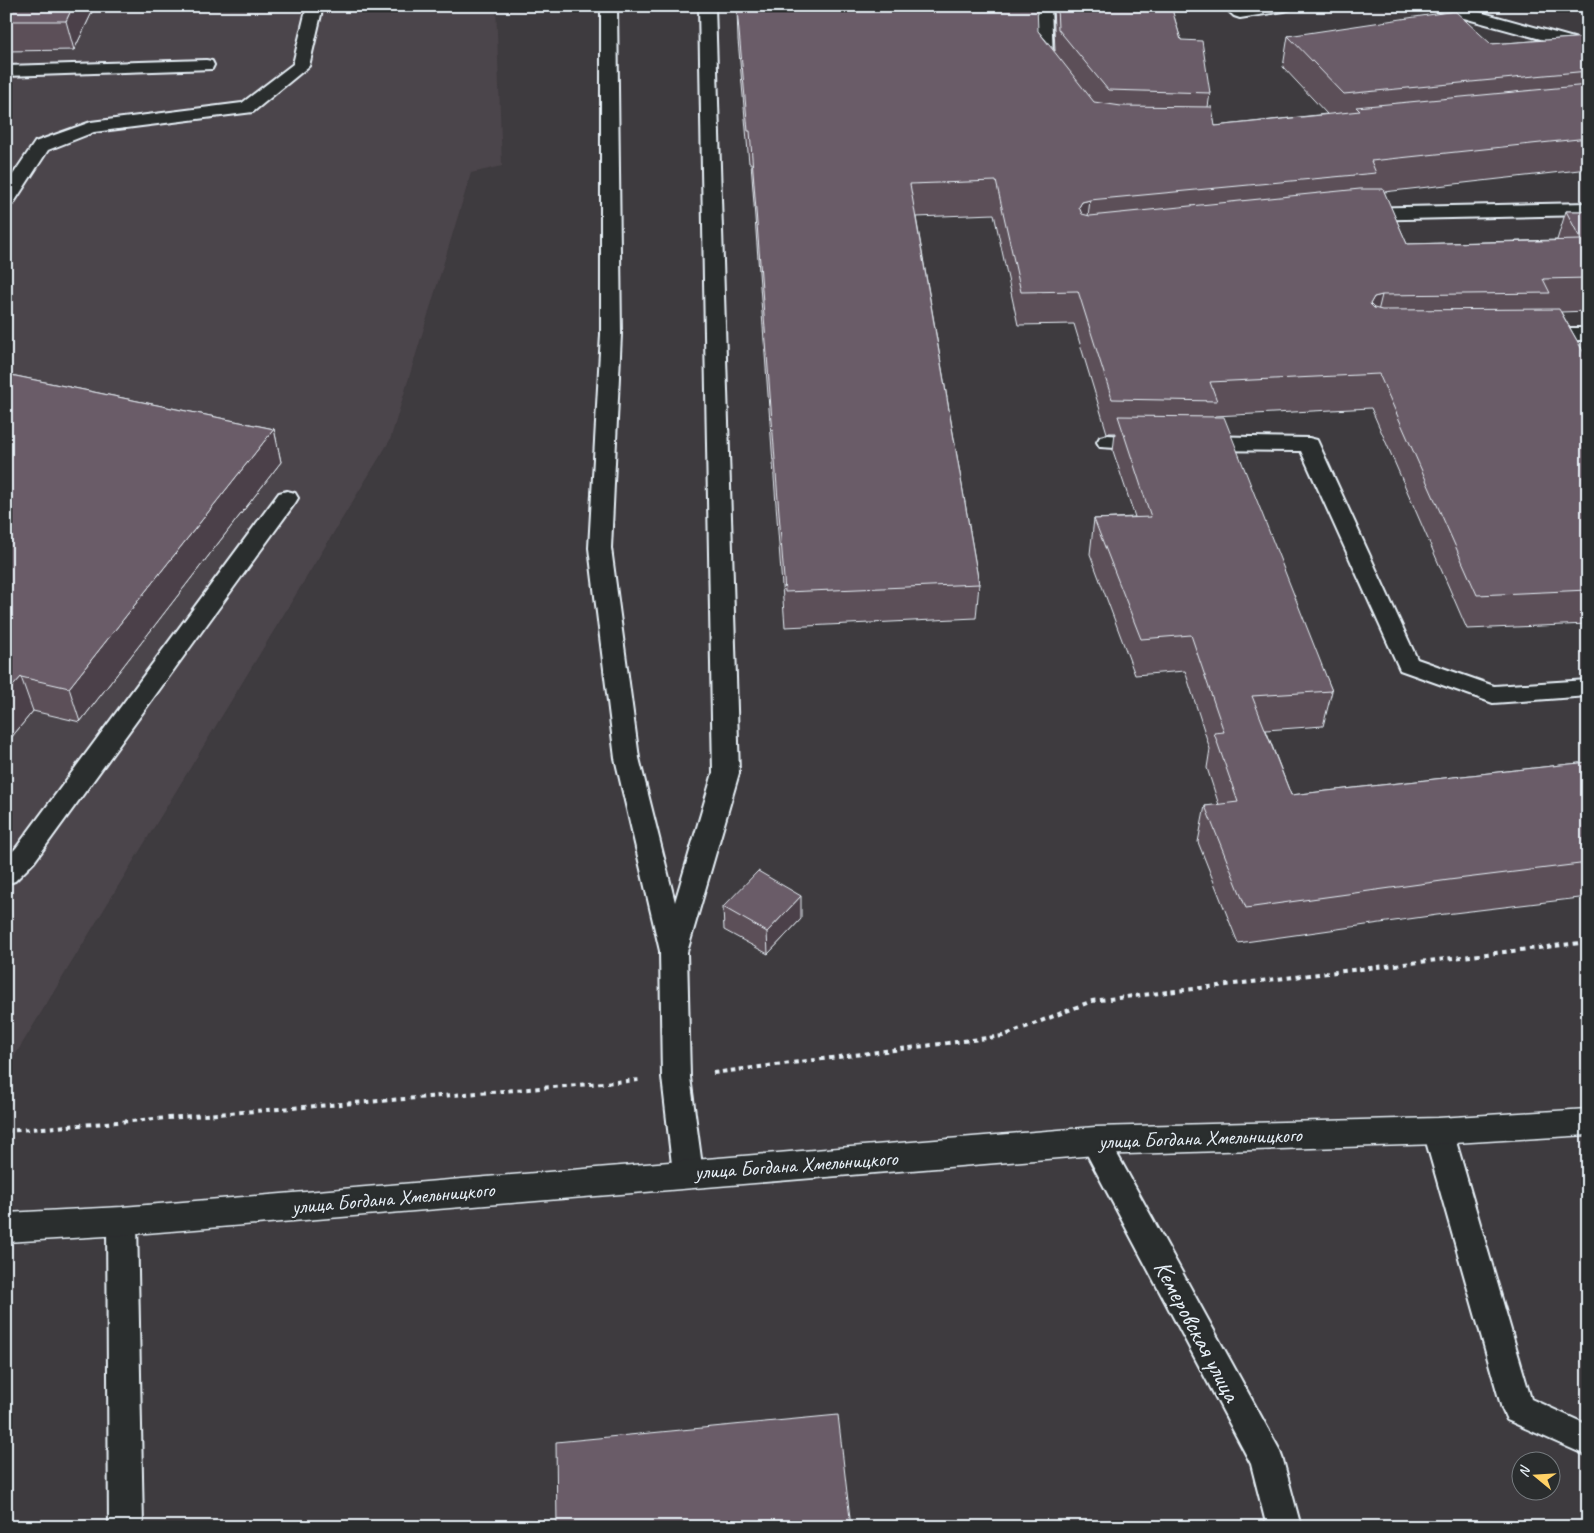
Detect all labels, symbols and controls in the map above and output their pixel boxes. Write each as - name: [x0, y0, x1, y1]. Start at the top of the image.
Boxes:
- street label: улица Богдана Хмельницкого: [1096, 1121, 1304, 1155]
- street label: улица Богдана Хмельницкого: [692, 1145, 900, 1185]
- street label: улица Богдана Хмельницкого: [289, 1176, 497, 1220]
- street label: Кемеровская улица: [1146, 1255, 1249, 1409]
- north arrow: [1512, 1450, 1562, 1500]
- text: N: [1515, 1463, 1534, 1479]

